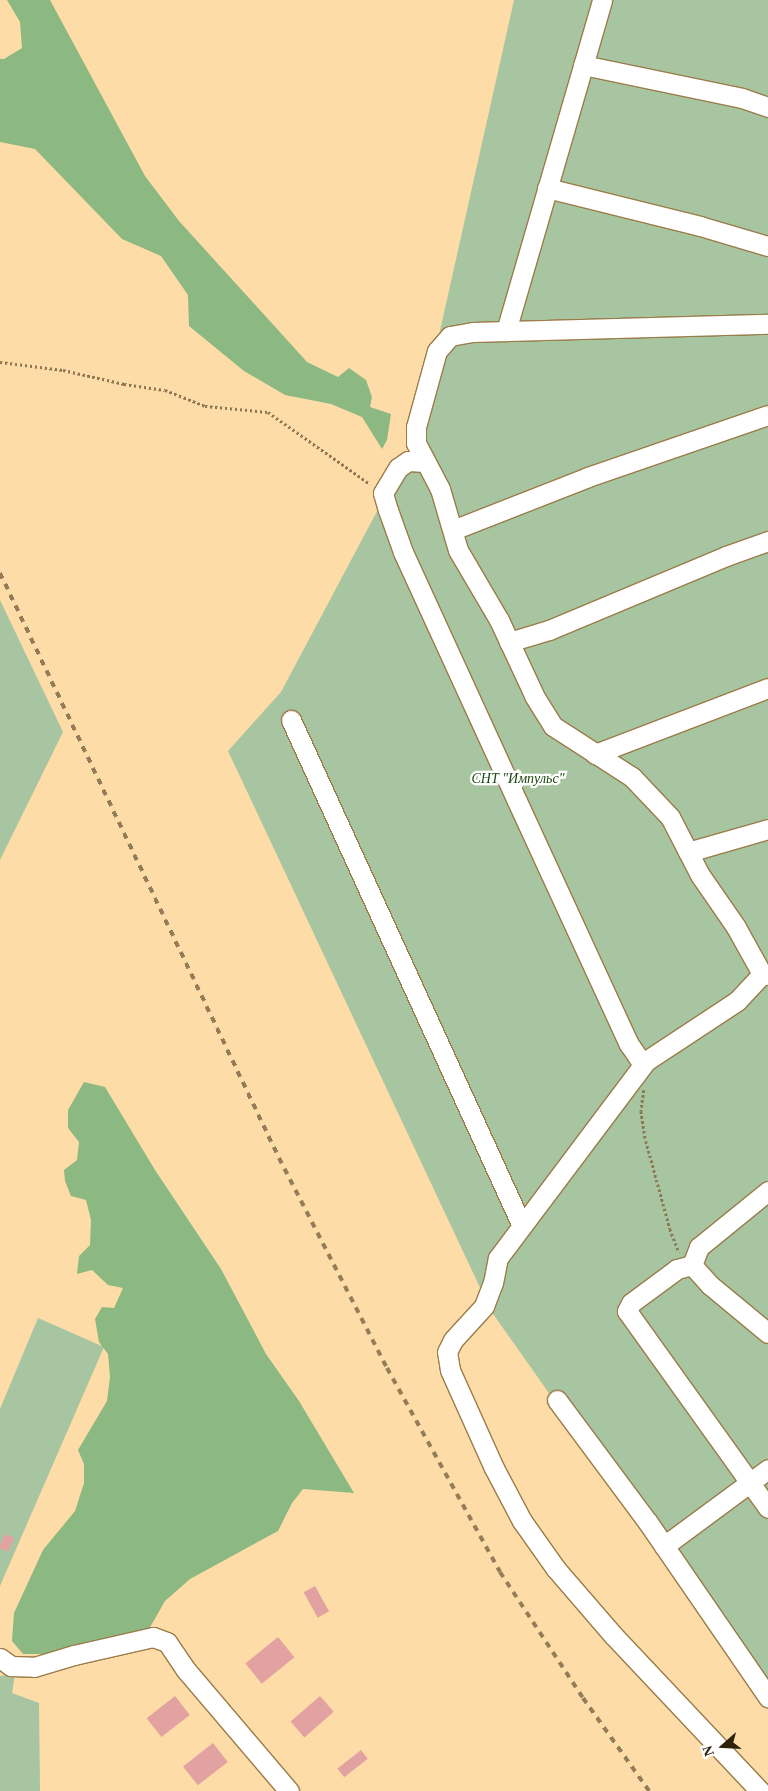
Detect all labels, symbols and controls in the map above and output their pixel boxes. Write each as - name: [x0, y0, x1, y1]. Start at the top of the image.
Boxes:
- park label: СНТ "Импульс": [471, 771, 565, 787]
- north arrow: [698, 1721, 748, 1771]
- text: N: [700, 1744, 717, 1758]

